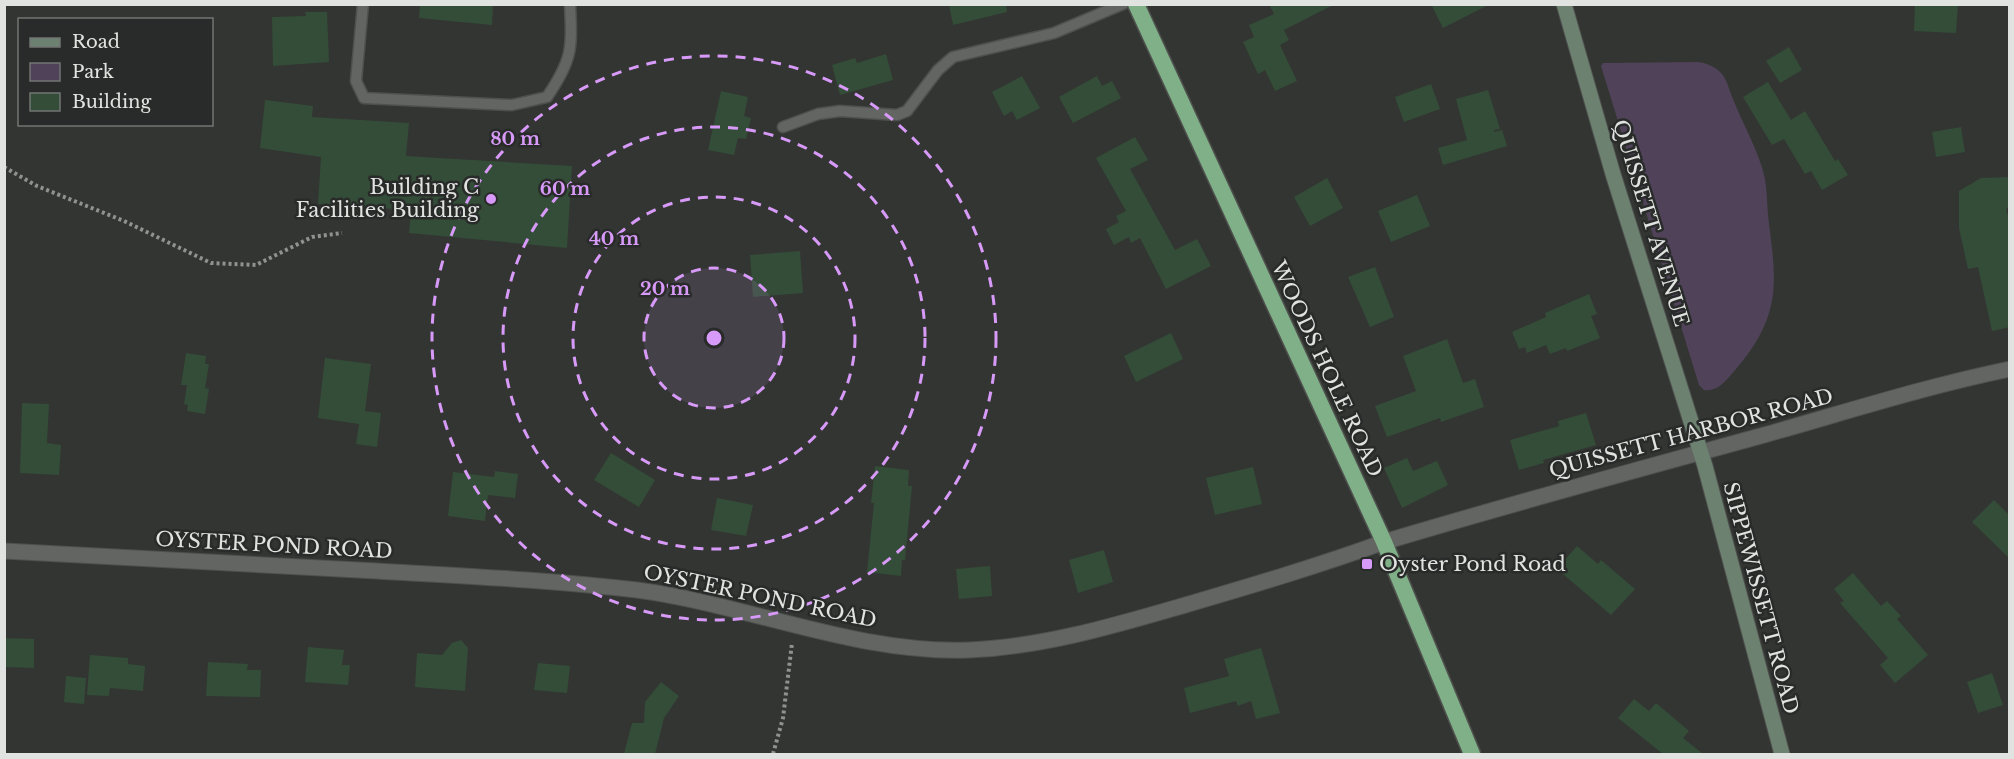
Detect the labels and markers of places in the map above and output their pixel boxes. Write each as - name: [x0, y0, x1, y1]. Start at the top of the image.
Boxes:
- place label: Building C Facilities Building: [296, 175, 480, 222]
- marker: Building C Facilities Building: [484, 192, 498, 206]
- centre of rings: [704, 328, 724, 348]
- place label: Oyster Pond Road: [1379, 552, 1566, 576]
- marker: Oyster Pond Road: [1360, 557, 1374, 571]

